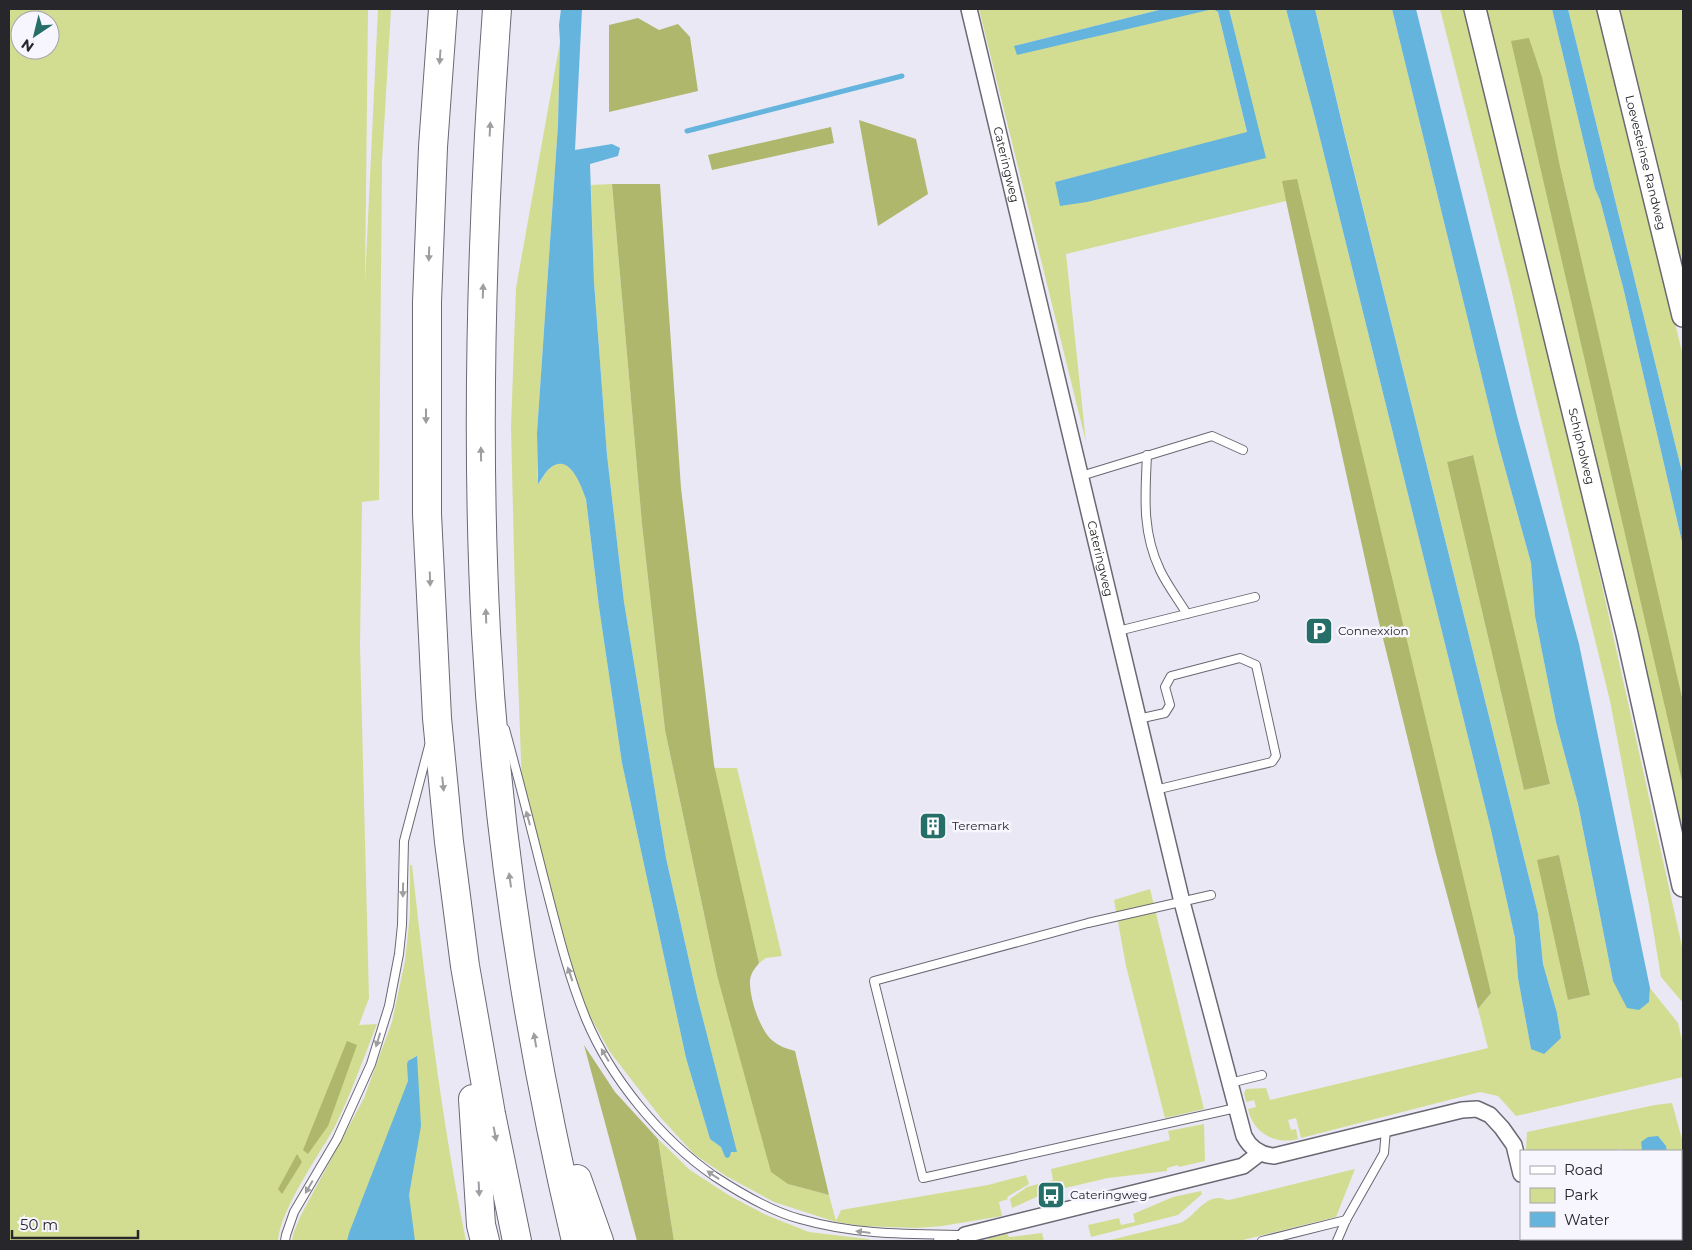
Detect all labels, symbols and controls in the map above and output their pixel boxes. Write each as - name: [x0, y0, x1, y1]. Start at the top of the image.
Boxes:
- north arrow: [10, 10, 60, 60]
- text: N: [18, 35, 37, 56]
- one-way arrow: [435, 50, 443, 66]
- street label: Loevesteinse Randweg: [1622, 93, 1670, 231]
- one-way arrow: [486, 121, 494, 137]
- street label: Cateringweg: [990, 125, 1023, 204]
- one-way arrow: [425, 246, 433, 262]
- one-way arrow: [479, 283, 487, 299]
- street label: Schipholweg: [1565, 406, 1598, 486]
- one-way arrow: [422, 409, 430, 425]
- one-way arrow: [477, 445, 485, 461]
- street label: Cateringweg: [1084, 519, 1117, 598]
- one-way arrow: [426, 571, 434, 587]
- one-way arrow: [481, 608, 489, 624]
- parking icon: Connexxion: [1304, 616, 1334, 646]
- place label: Connexxion: [1338, 623, 1409, 638]
- one-way arrow: [440, 776, 448, 792]
- one-way arrow: [524, 810, 532, 825]
- building icon: Teremark: [918, 811, 948, 841]
- place label: Teremark: [952, 818, 1010, 833]
- one-way arrow: [506, 871, 514, 887]
- one-way arrow: [399, 882, 407, 898]
- one-way arrow: [566, 967, 573, 982]
- one-way arrow: [531, 1032, 539, 1048]
- one-way arrow: [374, 1033, 382, 1048]
- one-way arrow: [601, 1049, 610, 1062]
- one-way arrow: [491, 1127, 499, 1143]
- legend: [1520, 1150, 1682, 1240]
- text: Road: [1564, 1160, 1603, 1179]
- one-way arrow: [706, 1170, 720, 1180]
- one-way arrow: [305, 1179, 313, 1194]
- bus stop icon: Cateringweg: [1036, 1180, 1066, 1210]
- one-way arrow: [475, 1181, 483, 1197]
- text: Park: [1564, 1185, 1598, 1204]
- place label: Cateringweg: [1070, 1187, 1148, 1202]
- scale bar: [12, 1208, 139, 1240]
- text: Water: [1564, 1210, 1610, 1229]
- text: 50 m: [20, 1215, 58, 1234]
- one-way arrow: [855, 1227, 871, 1235]

